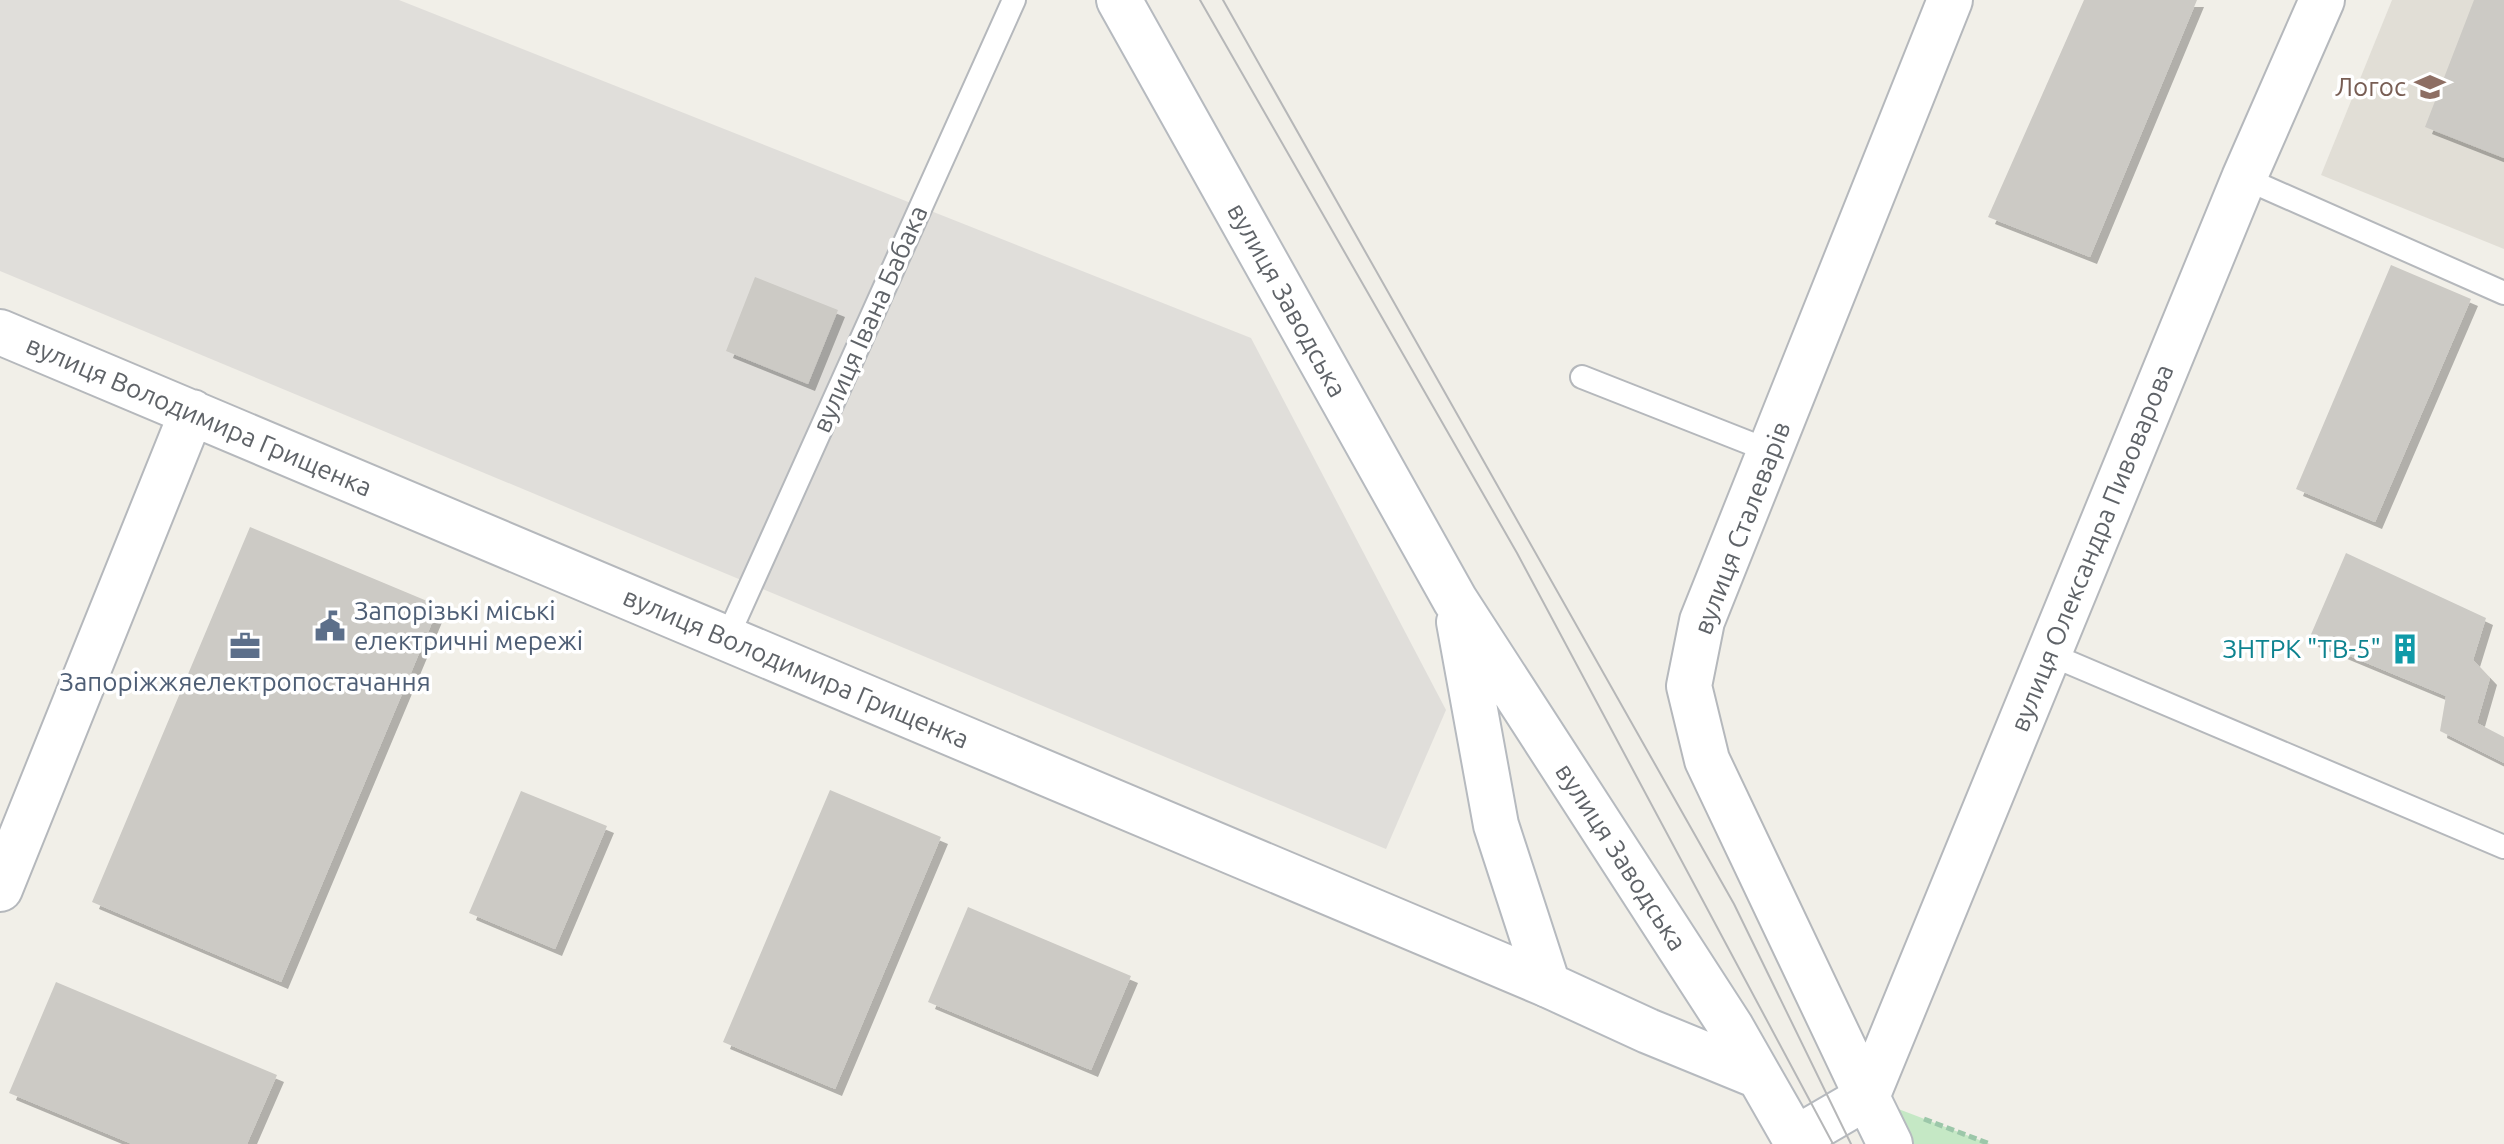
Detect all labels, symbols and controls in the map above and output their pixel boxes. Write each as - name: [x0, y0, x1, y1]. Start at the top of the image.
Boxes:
- school or university icon: Логос: [2413, 70, 2447, 104]
- place label: Логос: [2335, 72, 2406, 101]
- street label: вулиця Заводська: [1222, 198, 1353, 402]
- street label: вулиця Івана Бабака: [806, 201, 933, 437]
- street label: вулиця Володимира Грищенка: [22, 329, 376, 502]
- street label: вулиця Олександра Пивоварова: [2004, 360, 2179, 736]
- street label: вулиця Сталеварів: [1688, 417, 1795, 638]
- street label: вулиця Володимира Грищенка: [619, 581, 973, 754]
- place label: Запорізькі міські електричні мережі: [354, 596, 583, 655]
- public building icon: Запорізькі міські електричні мережі: [313, 609, 347, 643]
- office icon: Запоріжжяелектропостачання: [228, 629, 262, 663]
- building icon: ЗНТРК "ТВ-5": [2388, 632, 2422, 666]
- place label: ЗНТРК "ТВ-5": [2222, 634, 2381, 663]
- place label: Запоріжжяелектропостачання: [59, 667, 431, 696]
- street label: вулиця Заводська: [1550, 758, 1693, 956]

